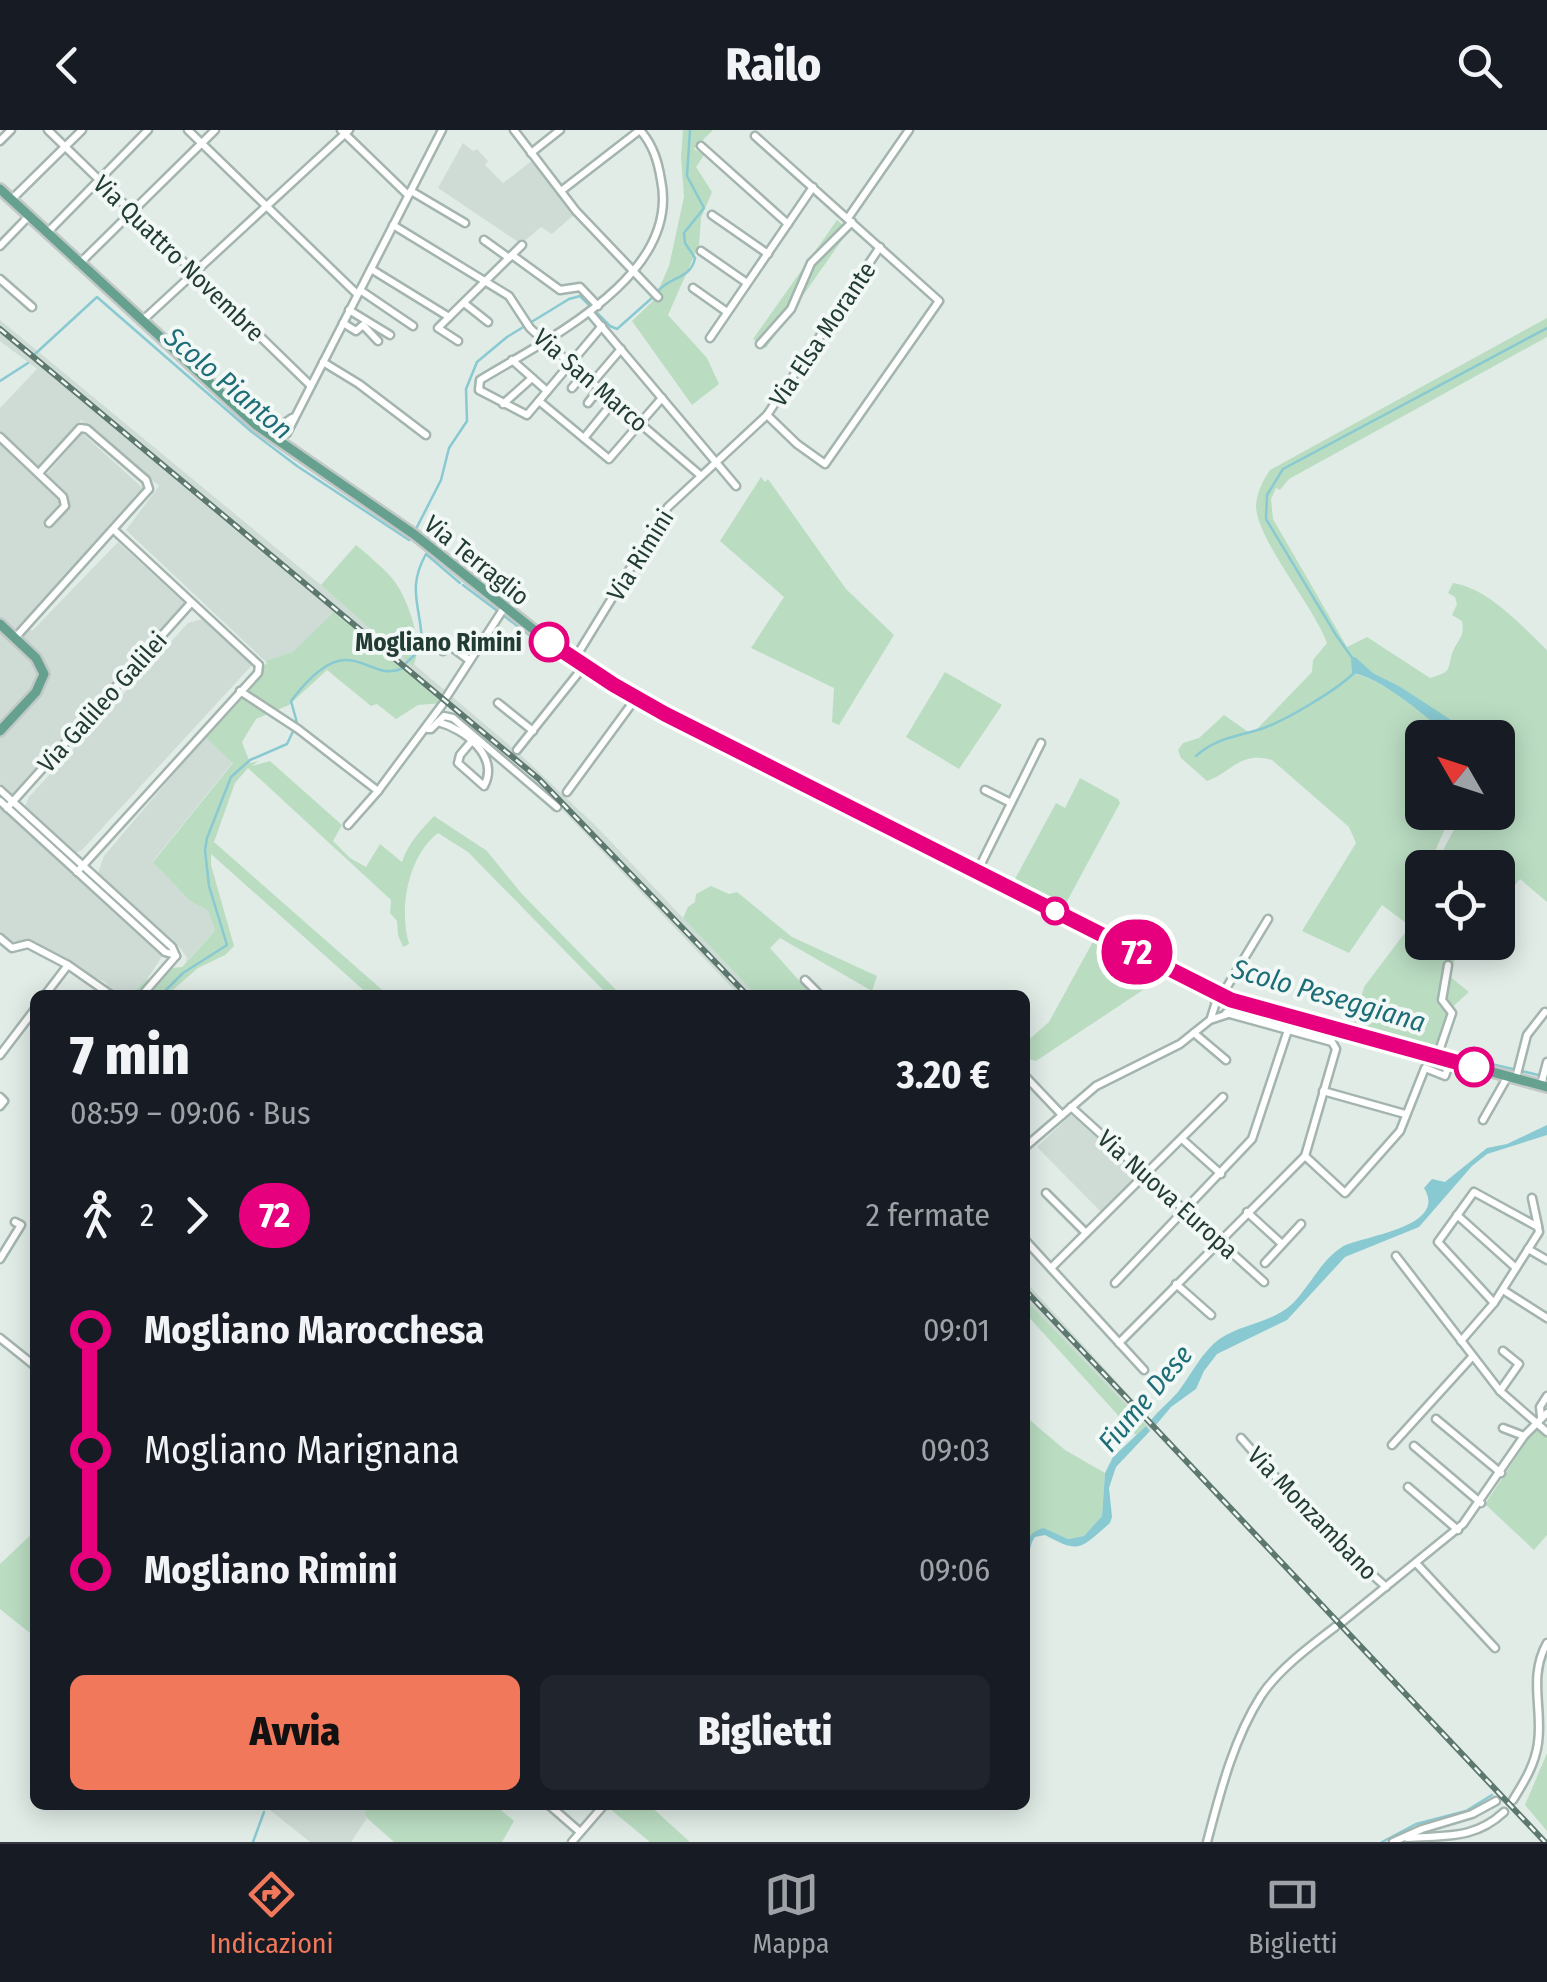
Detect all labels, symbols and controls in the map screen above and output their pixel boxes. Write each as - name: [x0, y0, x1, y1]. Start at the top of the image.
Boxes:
- icon: back: [40, 38, 95, 93]
- text: Railo: [726, 38, 821, 92]
- icon: search: [1452, 38, 1507, 93]
- street label: Via Quattro Novembre: [87, 169, 270, 348]
- street label: Via Elsa Morante: [763, 256, 882, 413]
- water label: Scolo Pianton: [157, 320, 299, 446]
- street label: Via San Marco: [527, 323, 654, 439]
- street label: Via Rimini: [601, 504, 681, 607]
- street label: Via Terraglio: [418, 509, 535, 612]
- marker: Mogliano Rimini: [530, 623, 568, 661]
- street label: Via Galileo Galilei: [32, 626, 174, 779]
- place label: Mogliano Rimini: [355, 628, 522, 658]
- north arrow: [1405, 720, 1515, 830]
- map controls: [1405, 720, 1515, 960]
- button: locate: [1405, 850, 1515, 960]
- unlabelled marker: [1042, 898, 1068, 924]
- line badge: 72: [1092, 920, 1182, 984]
- text: 72: [1121, 931, 1153, 973]
- water label: Scolo Peseggiana: [1227, 952, 1429, 1039]
- text: 7 min: [70, 1023, 190, 1089]
- unlabelled marker: [1455, 1048, 1493, 1086]
- text: 3.20 €: [897, 1052, 990, 1098]
- text: 08:59 – 09:06 · Bus: [70, 1094, 311, 1132]
- street label: Via Nuova Europa: [1091, 1124, 1244, 1266]
- icon: walk: [70, 1188, 125, 1243]
- icon: forward: [169, 1188, 224, 1243]
- text: 72: [259, 1194, 290, 1236]
- text: 2: [140, 1196, 154, 1234]
- text: 2 fermate: [866, 1196, 990, 1234]
- text: Mogliano Marocchesa: [144, 1307, 484, 1353]
- text: 09:01: [923, 1311, 990, 1349]
- water label: Fiume Dese: [1091, 1338, 1199, 1458]
- text: Mogliano Marignana: [144, 1427, 460, 1473]
- text: 09:03: [920, 1431, 990, 1469]
- street label: Via Monzambano: [1241, 1441, 1383, 1587]
- text: Mogliano Rimini: [144, 1547, 398, 1593]
- text: 09:06: [919, 1551, 990, 1589]
- button: Avvia: [70, 1675, 520, 1790]
- button: Biglietti: [540, 1675, 990, 1790]
- tab: Indicazioni: [209, 1867, 334, 1960]
- tab: Mappa: [753, 1867, 829, 1960]
- tab: Biglietti: [1248, 1867, 1338, 1960]

